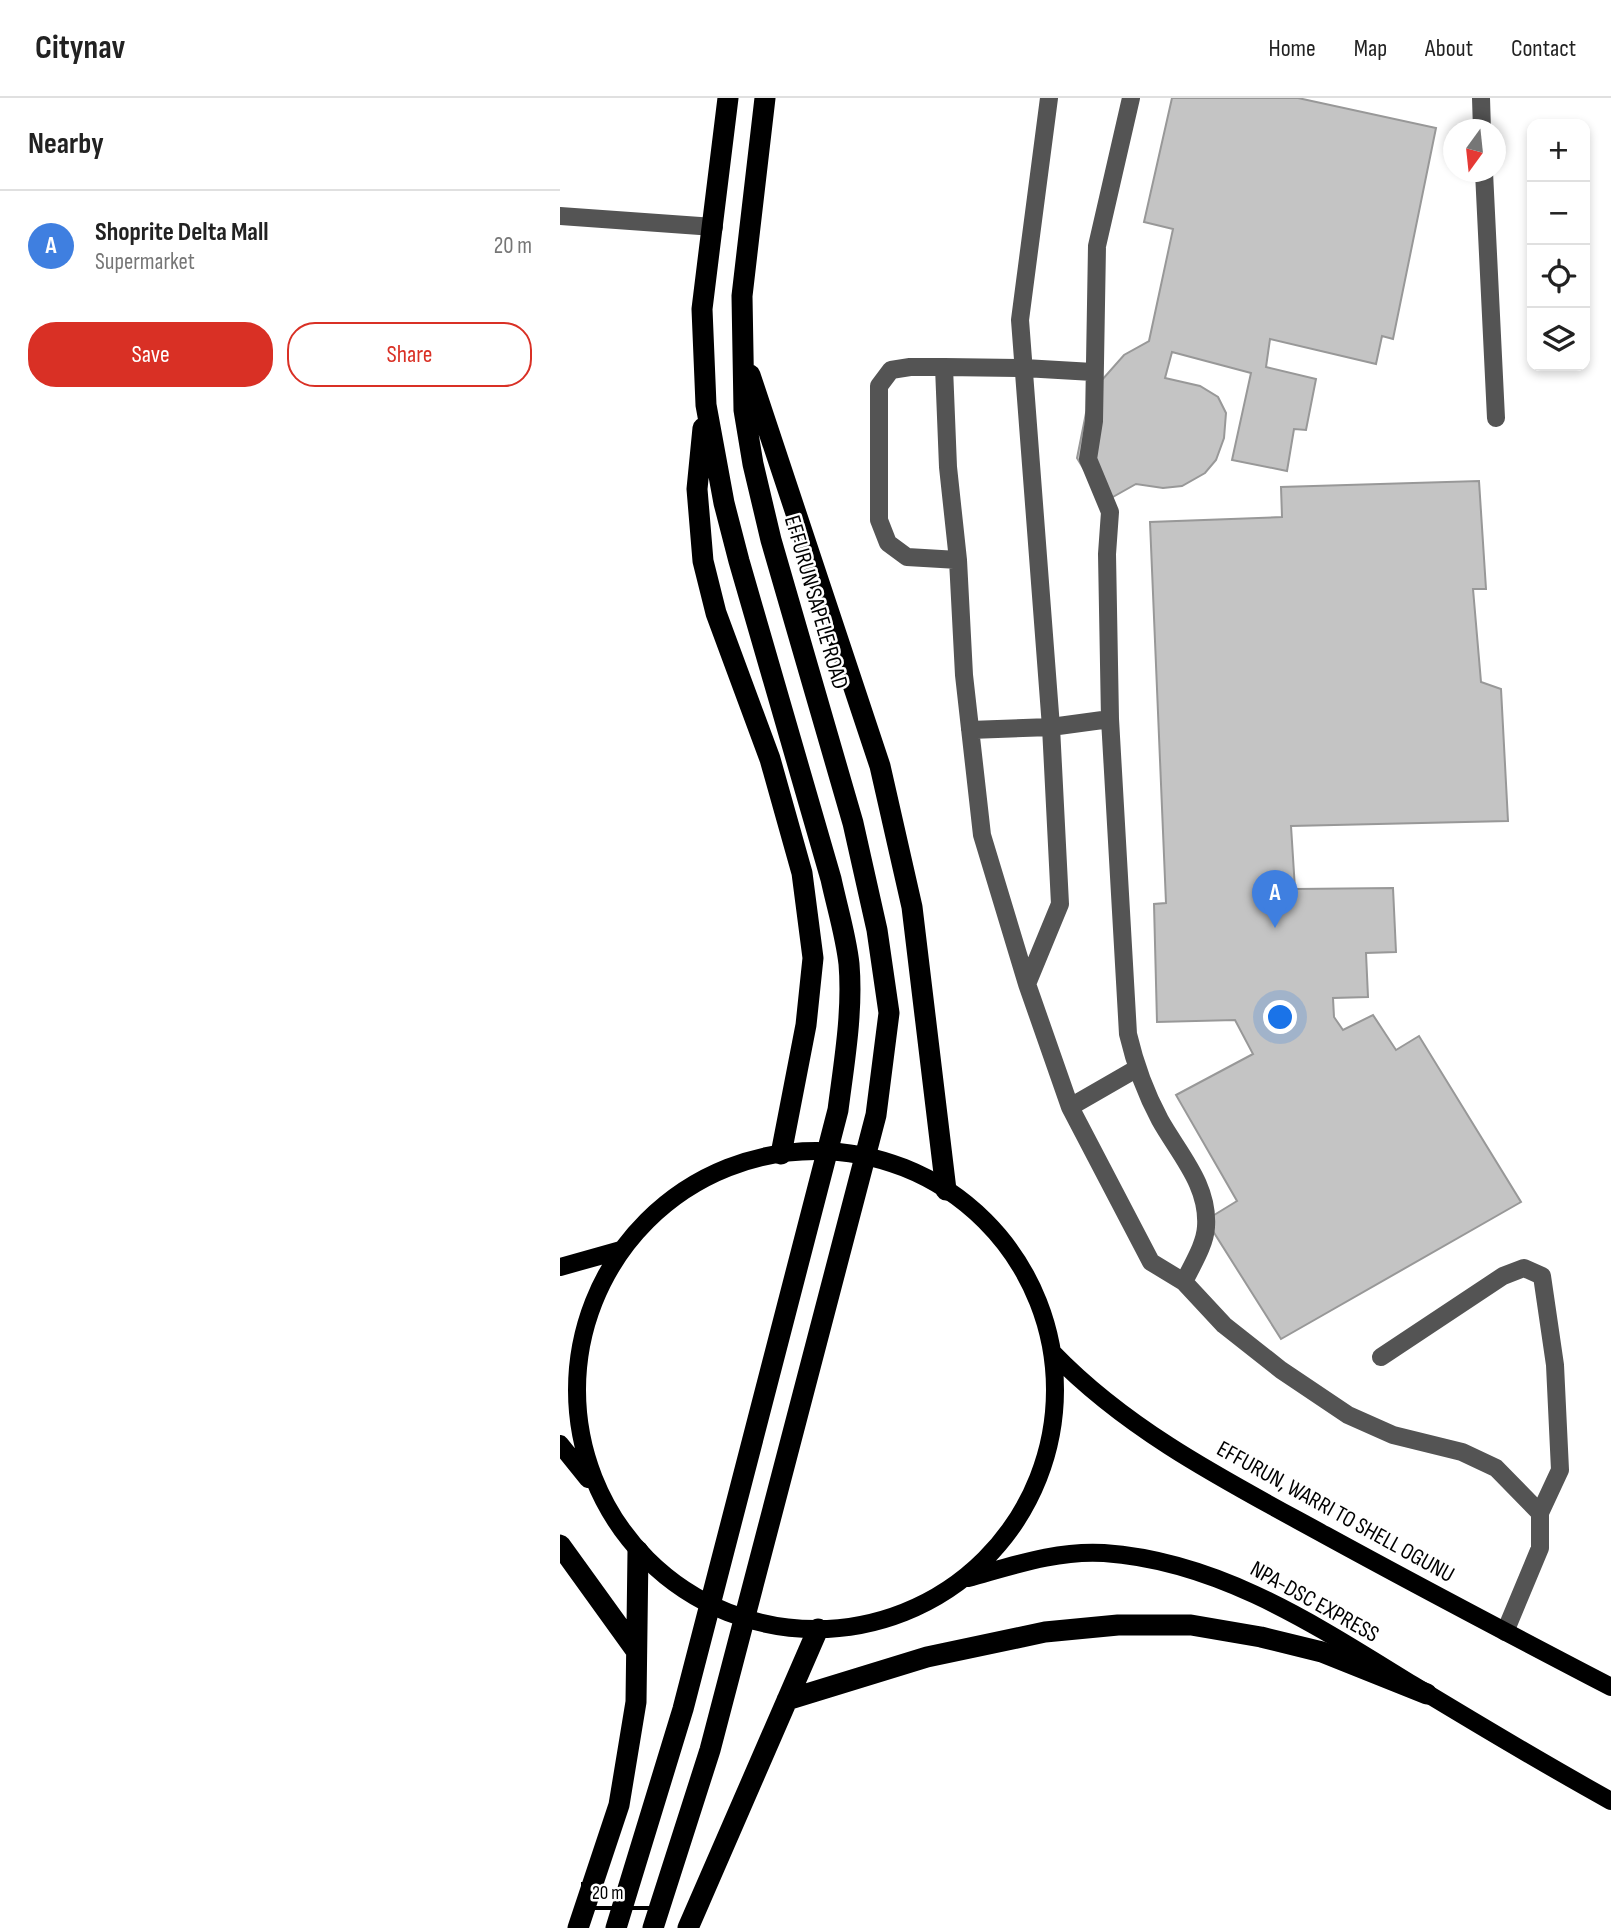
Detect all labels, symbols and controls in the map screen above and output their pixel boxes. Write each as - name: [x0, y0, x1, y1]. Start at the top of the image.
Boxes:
- text: Citynav: [35, 28, 125, 68]
- text: Home: [1268, 34, 1316, 63]
- text: Map: [1354, 34, 1387, 63]
- text: About: [1425, 34, 1473, 63]
- text: Contact: [1511, 34, 1576, 63]
- north arrow: [1443, 119, 1506, 182]
- map controls: [1527, 119, 1590, 371]
- button: +: [1527, 119, 1590, 182]
- text: Nearby: [28, 126, 104, 162]
- button: −: [1527, 182, 1590, 245]
- text: Shoprite Delta Mall: [95, 217, 269, 248]
- text: A: [46, 232, 56, 260]
- text: 20 m: [494, 232, 532, 260]
- button: locate: [1527, 245, 1590, 308]
- text: Supermarket: [95, 248, 195, 276]
- button: layers: [1527, 308, 1590, 371]
- button: Save: [28, 322, 273, 387]
- button: Share: [287, 322, 532, 387]
- street label: EFFURUN SAPELE ROAD: [778, 512, 854, 692]
- pin: A: [1252, 870, 1298, 928]
- your location: [1263, 1000, 1297, 1034]
- street label: EFFURUN, WARRI TO SHELL OGUNU: [1212, 1435, 1459, 1589]
- street label: NPA-DSC EXPRESS: [1245, 1555, 1384, 1649]
- scale bar: [581, 1879, 667, 1911]
- text: 20 m: [592, 1882, 624, 1905]

